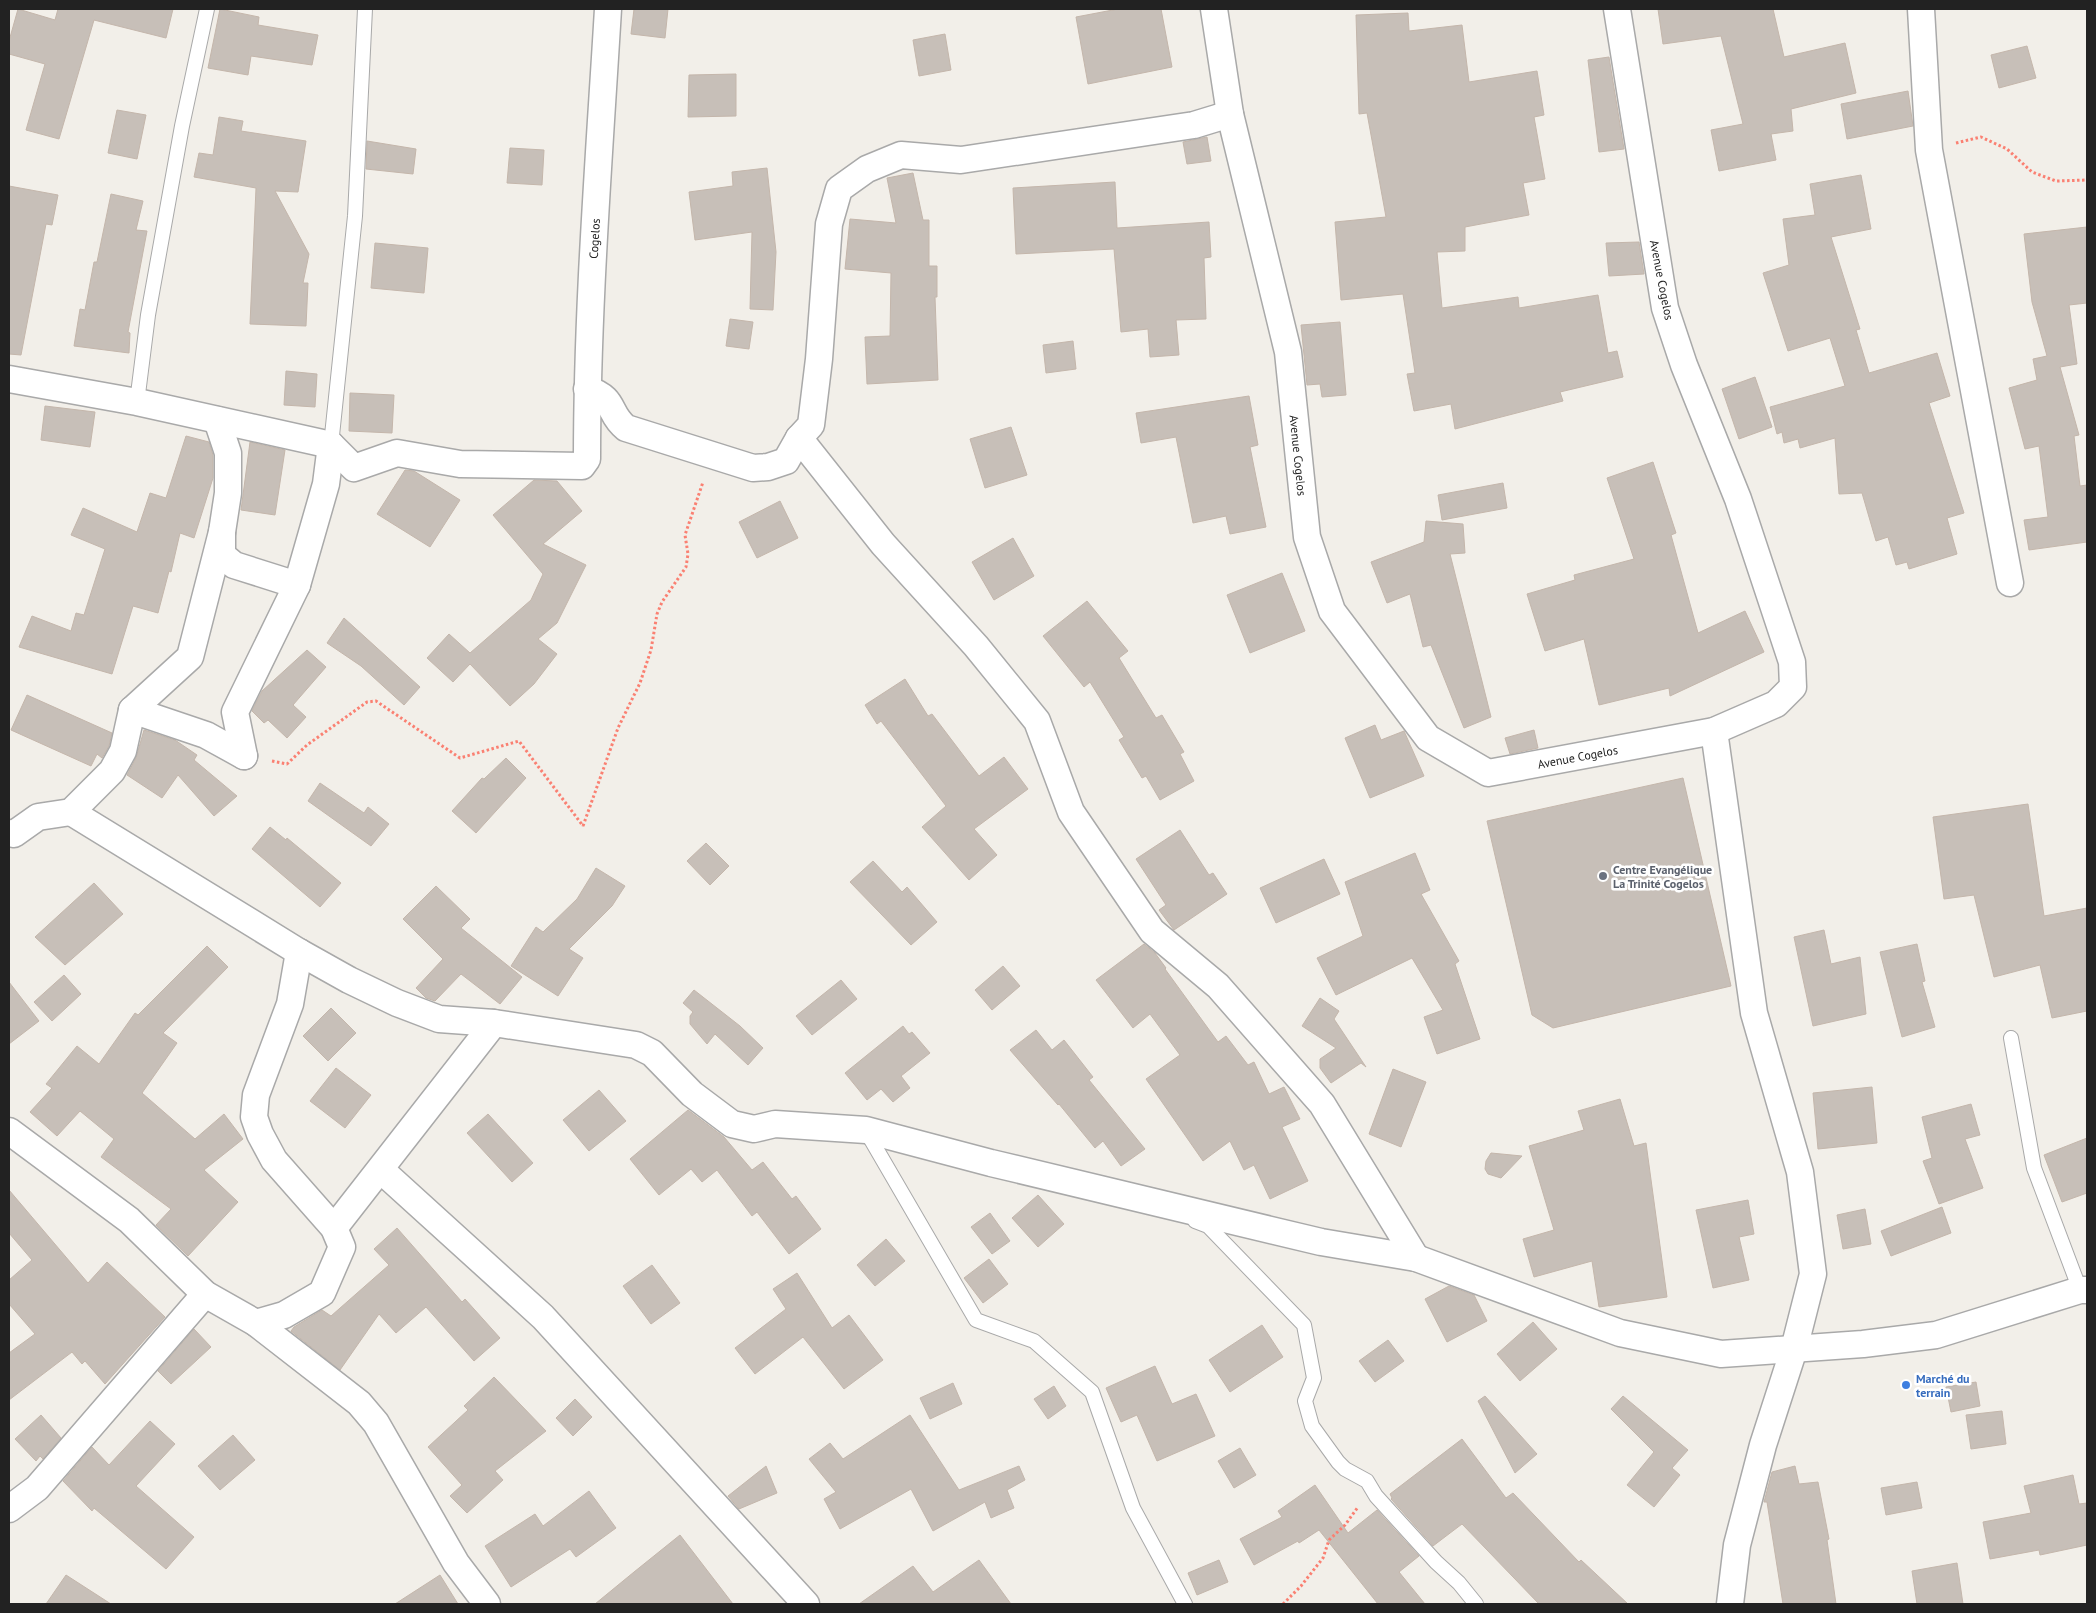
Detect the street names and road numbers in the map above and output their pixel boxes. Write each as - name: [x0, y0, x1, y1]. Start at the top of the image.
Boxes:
- street label: Cogelos: [585, 218, 602, 259]
- street label: Avenue Cogelos: [1647, 239, 1677, 321]
- street label: Avenue Cogelos: [1287, 414, 1310, 496]
- street label: Avenue Cogelos: [1536, 742, 1619, 771]

